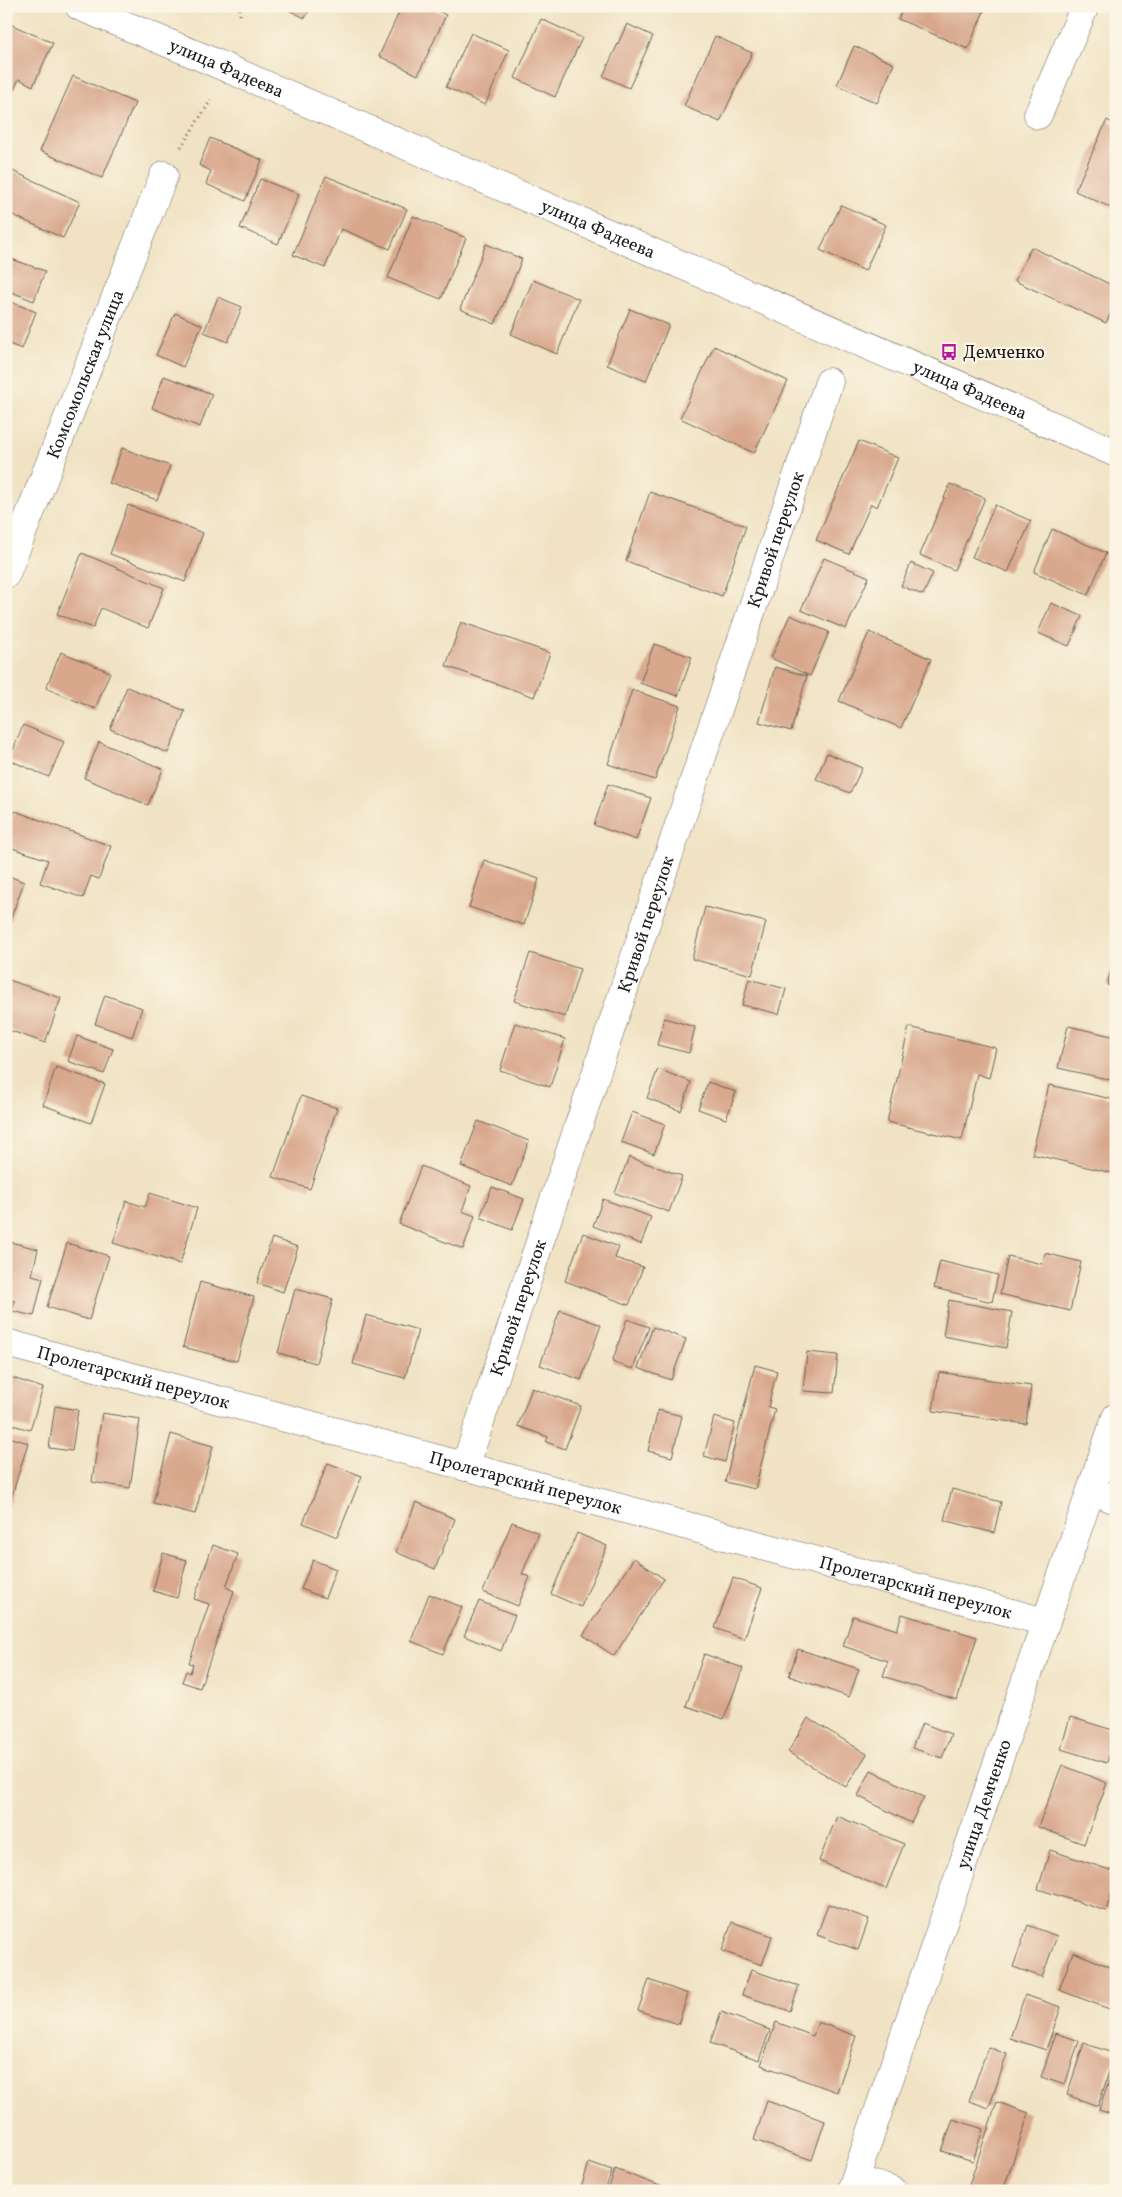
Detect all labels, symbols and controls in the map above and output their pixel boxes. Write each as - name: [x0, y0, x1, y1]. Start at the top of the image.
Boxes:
- street label: улица Фадеева: [165, 34, 287, 105]
- street label: улица Фадеева: [536, 194, 659, 266]
- street label: Комсомольская улица: [42, 286, 131, 463]
- place label: Демченко: [963, 341, 1045, 366]
- bus stop icon: Демченко: [939, 342, 959, 362]
- street label: улица Фадеева: [908, 355, 1031, 427]
- street label: Кривой переулок: [742, 468, 812, 612]
- street label: Кривой переулок: [613, 853, 682, 996]
- street label: Кривой переулок: [485, 1236, 554, 1380]
- street label: Пролетарский переулок: [34, 1341, 233, 1417]
- street label: Пролетарский переулок: [426, 1446, 625, 1522]
- street label: Пролетарский переулок: [816, 1551, 1015, 1627]
- street label: улица Демченко: [951, 1736, 1019, 1873]

